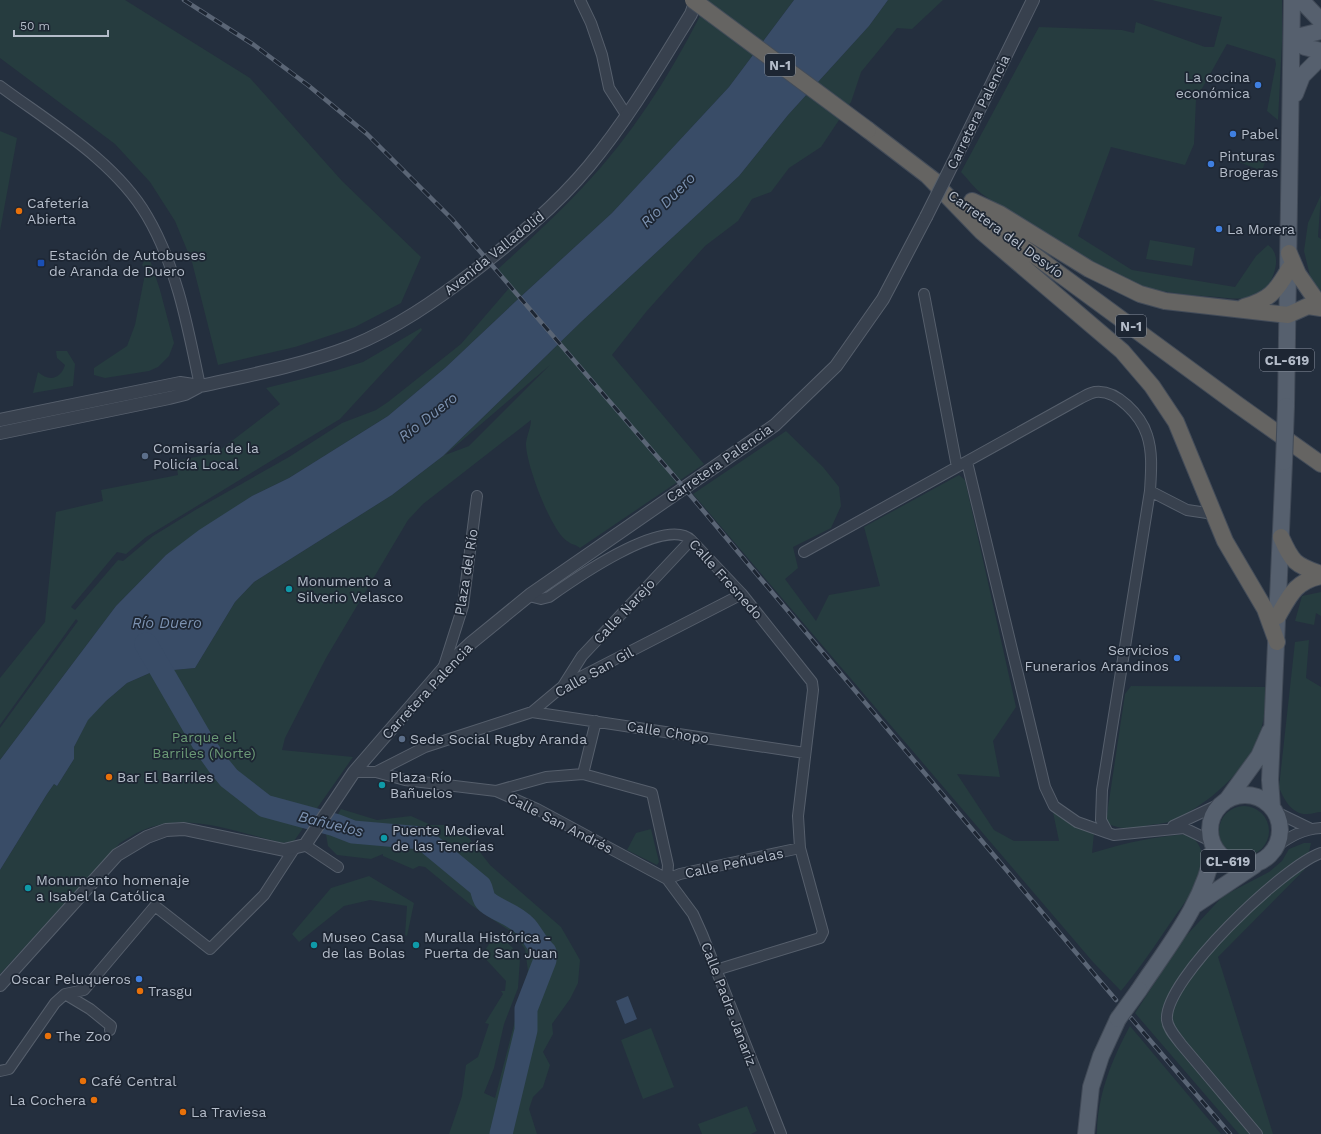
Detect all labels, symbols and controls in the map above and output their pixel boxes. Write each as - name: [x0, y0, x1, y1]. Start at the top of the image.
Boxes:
- scale bar: [14, 12, 108, 38]
- text: 50 m: [20, 19, 50, 33]
- street label: Carretera Palencia: [943, 52, 1013, 172]
- road number: N-1: [765, 54, 795, 76]
- place label: La cocina económica: [1176, 69, 1250, 101]
- marker: La cocina económica: [1253, 80, 1263, 90]
- place label: Pabel: [1241, 126, 1279, 142]
- marker: Pabel: [1228, 129, 1238, 139]
- place label: Pinturas Brogeras: [1219, 148, 1278, 180]
- marker: Pinturas Brogeras: [1206, 159, 1216, 169]
- water label: Río Duero: [637, 169, 699, 231]
- street label: Carretera del Desvío: [945, 187, 1067, 281]
- place label: Cafetería Abierta: [27, 195, 89, 227]
- marker: Cafetería Abierta: [14, 206, 24, 216]
- street label: Avenida Valladolid: [441, 208, 547, 298]
- place label: La Morera: [1227, 221, 1295, 237]
- marker: La Morera: [1214, 224, 1224, 234]
- place label: Estación de Autobuses de Aranda de Duero: [49, 247, 206, 279]
- marker: Estación de Autobuses de Aranda de Duero: [36, 258, 46, 268]
- road number: N-1: [1116, 315, 1146, 337]
- road number: CL-619: [1260, 349, 1314, 371]
- water label: Río Duero: [395, 388, 461, 446]
- street label: Carretera Palencia: [663, 420, 775, 506]
- place label: Comisaría de la Policía Local: [153, 440, 259, 472]
- marker: Comisaría de la Policía Local: [140, 451, 150, 461]
- street label: Plaza del Río: [451, 528, 481, 616]
- street label: Calle Fresnedo: [686, 536, 766, 622]
- place label: Monumento a Silverio Velasco: [297, 573, 403, 605]
- street label: Calle Narejo: [590, 575, 658, 647]
- marker: Monumento a Silverio Velasco: [284, 584, 294, 594]
- water label: Río Duero: [132, 614, 202, 632]
- street label: Carretera Palencia: [378, 640, 476, 742]
- place label: Servicios Funerarios Arandinos: [1025, 642, 1169, 674]
- street label: Calle San Gil: [552, 643, 637, 700]
- marker: Servicios Funerarios Arandinos: [1172, 653, 1182, 663]
- street label: Calle Chopo: [626, 718, 710, 746]
- park label: Parque el Barriles (Norte): [152, 729, 256, 761]
- place label: Sede Social Rugby Aranda: [410, 731, 587, 747]
- marker: Sede Social Rugby Aranda: [397, 734, 407, 744]
- place label: Bar El Barriles: [117, 769, 214, 785]
- place label: Plaza Río Bañuelos: [390, 769, 453, 801]
- marker: Bar El Barriles: [104, 772, 114, 782]
- marker: Plaza Río Bañuelos: [377, 780, 387, 790]
- street label: Calle San Andrés: [505, 789, 615, 857]
- water label: Bañuelos: [297, 807, 366, 841]
- place label: Puente Medieval de las Tenerías: [392, 822, 505, 854]
- marker: Puente Medieval de las Tenerías: [379, 833, 389, 843]
- street label: Calle Peñuelas: [683, 845, 785, 881]
- road number: CL-619: [1201, 850, 1255, 872]
- place label: Monumento homenaje a Isabel la Católica: [36, 872, 189, 904]
- marker: Monumento homenaje a Isabel la Católica: [23, 883, 33, 893]
- place label: Museo Casa de las Bolas: [322, 929, 405, 961]
- place label: Muralla Histórica - Puerta de San Juan: [424, 929, 557, 961]
- marker: Museo Casa de las Bolas: [309, 940, 319, 950]
- marker: Muralla Histórica - Puerta de San Juan: [411, 940, 421, 950]
- street label: Calle Padre Janariz: [698, 940, 760, 1068]
- place label: Oscar Peluqueros: [11, 971, 131, 987]
- marker: Oscar Peluqueros: [134, 974, 144, 984]
- place label: Trasgu: [148, 983, 192, 999]
- marker: Trasgu: [135, 986, 145, 996]
- place label: The Zoo: [56, 1028, 111, 1044]
- marker: The Zoo: [43, 1031, 53, 1041]
- place label: Café Central: [91, 1073, 177, 1089]
- marker: Café Central: [78, 1076, 88, 1086]
- place label: La Cochera: [9, 1092, 86, 1108]
- marker: La Cochera: [89, 1095, 99, 1105]
- place label: La Traviesa: [191, 1104, 267, 1120]
- marker: La Traviesa: [178, 1107, 188, 1117]

